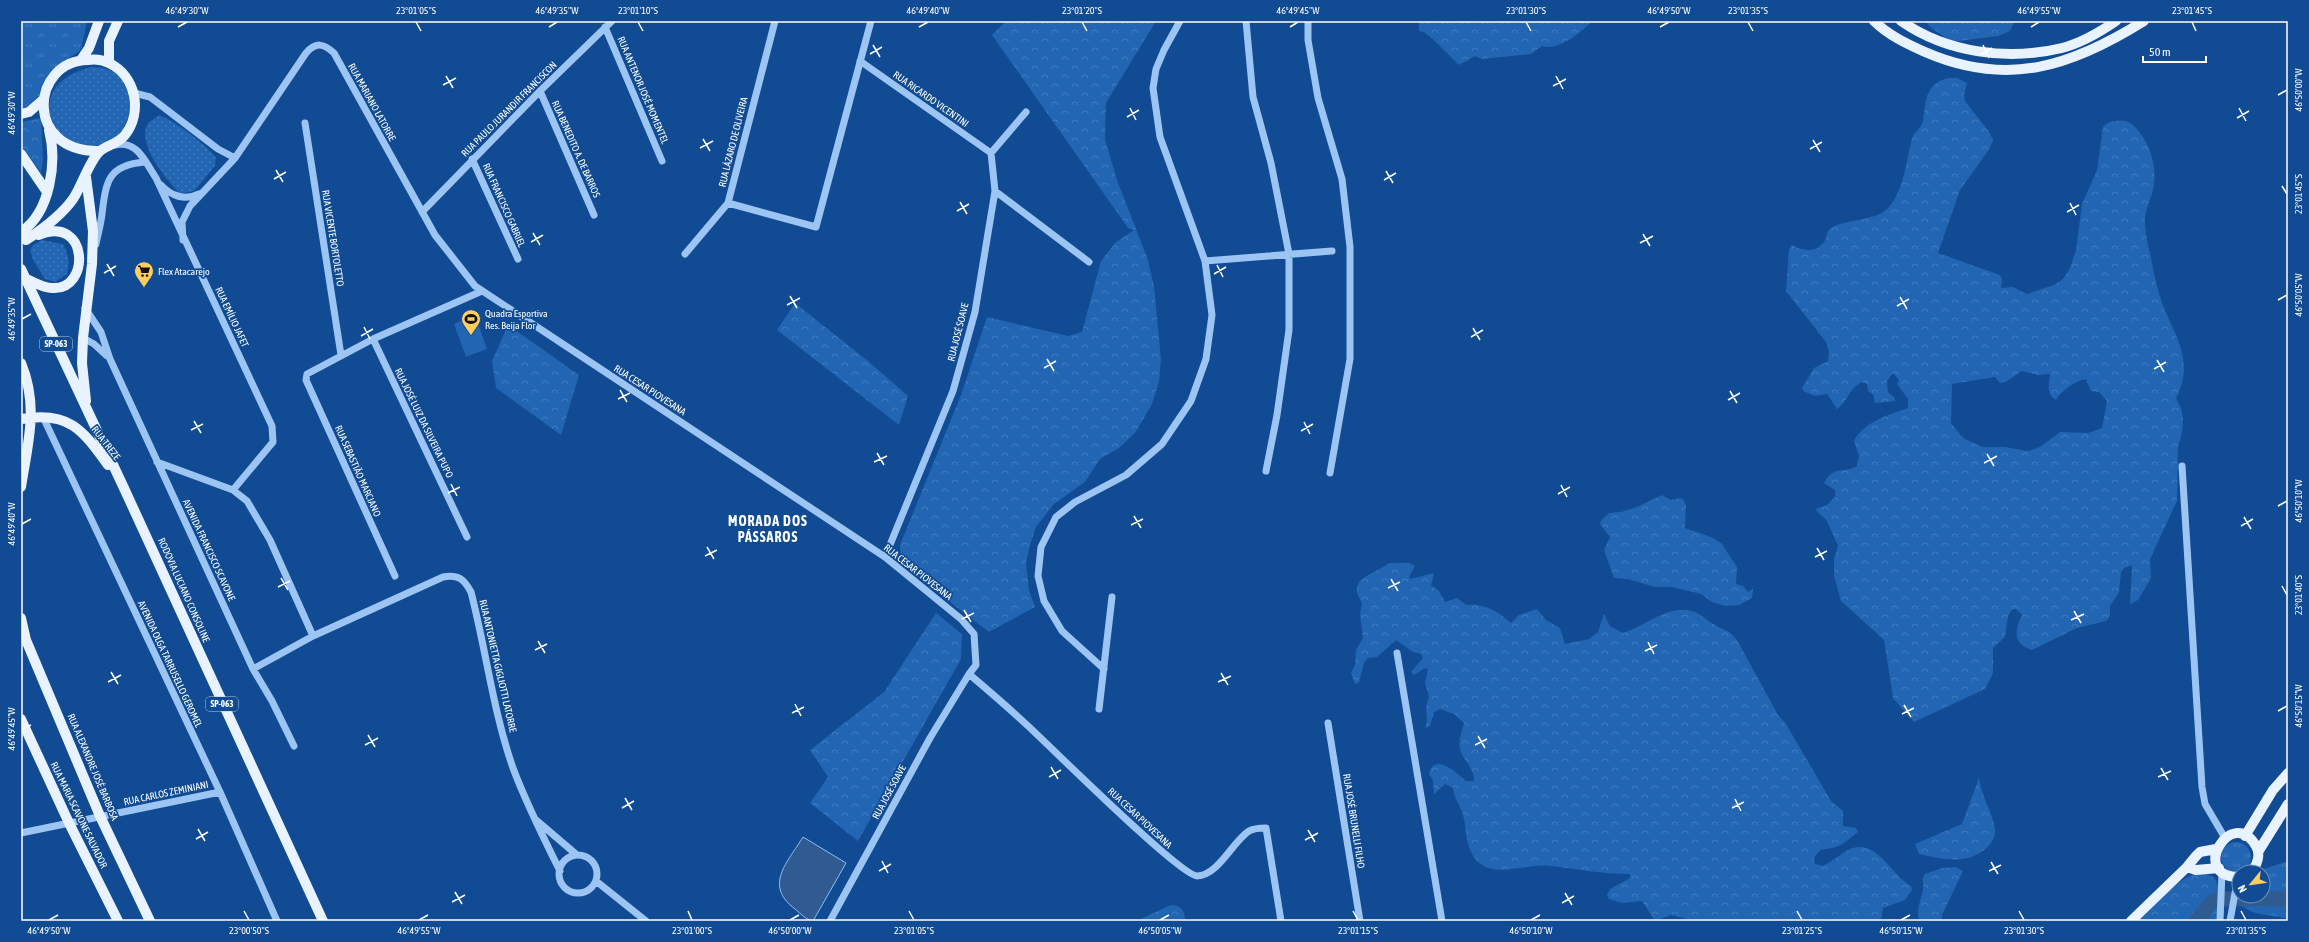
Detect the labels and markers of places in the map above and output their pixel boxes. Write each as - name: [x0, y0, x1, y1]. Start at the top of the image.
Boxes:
- supermarket icon: Flex Atacarejo: [133, 260, 155, 288]
- place label: Flex Atacarejo: [158, 266, 210, 277]
- sports icon: Quadra Esportiva Res. Beija Flor: [460, 308, 482, 336]
- place label: Quadra Esportiva Res. Beija Flor: [485, 308, 548, 331]

